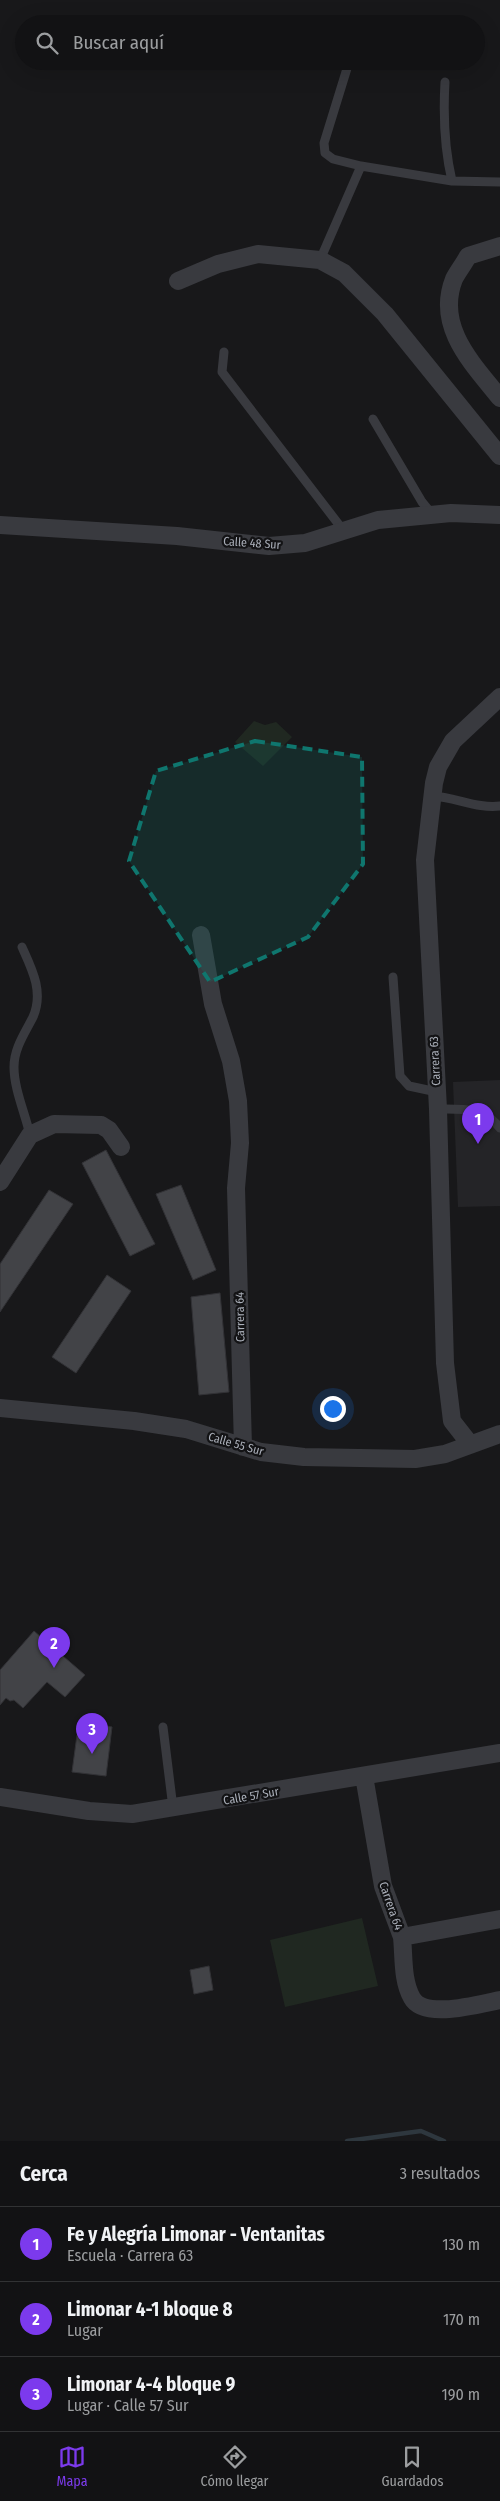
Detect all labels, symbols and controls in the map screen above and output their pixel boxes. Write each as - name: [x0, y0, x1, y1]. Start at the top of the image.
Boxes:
- search box: [15, 15, 485, 70]
- icon: search: [33, 29, 61, 57]
- text: Buscar aquí: [73, 31, 164, 54]
- street label: Calle 48 Sur: [223, 534, 282, 552]
- street label: Carrera 63: [427, 1036, 443, 1086]
- pin: 1: [462, 1103, 494, 1144]
- street label: Carrera 64: [233, 1292, 247, 1342]
- your location: [320, 1396, 346, 1422]
- street label: Calle 55 Sur: [207, 1429, 266, 1459]
- pin: 2: [38, 1627, 70, 1668]
- pin: 3: [76, 1713, 108, 1754]
- street label: Calle 57 Sur: [222, 1784, 281, 1808]
- street label: Carrera 64: [376, 1880, 406, 1932]
- text: Cerca: [20, 2161, 68, 2187]
- text: 3 resultados: [400, 2164, 480, 2183]
- text: Fe y Alegría Limonar - Ventanitas: [67, 2223, 325, 2246]
- text: 1: [33, 2235, 39, 2254]
- text: 130 m: [442, 2235, 480, 2254]
- text: Escuela · Carrera 63: [67, 2246, 193, 2265]
- text: Limonar 4-1 bloque 8: [67, 2298, 233, 2321]
- text: 2: [32, 2310, 40, 2329]
- text: 170 m: [443, 2310, 480, 2329]
- text: Lugar: [67, 2321, 103, 2340]
- text: Limonar 4-4 bloque 9: [67, 2373, 235, 2396]
- text: 3: [32, 2385, 40, 2404]
- text: 190 m: [442, 2385, 480, 2404]
- text: Lugar · Calle 57 Sur: [67, 2396, 189, 2415]
- tab: Mapa: [57, 2443, 88, 2490]
- tab: Cómo llegar: [201, 2443, 268, 2490]
- tab: Guardados: [382, 2443, 443, 2490]

